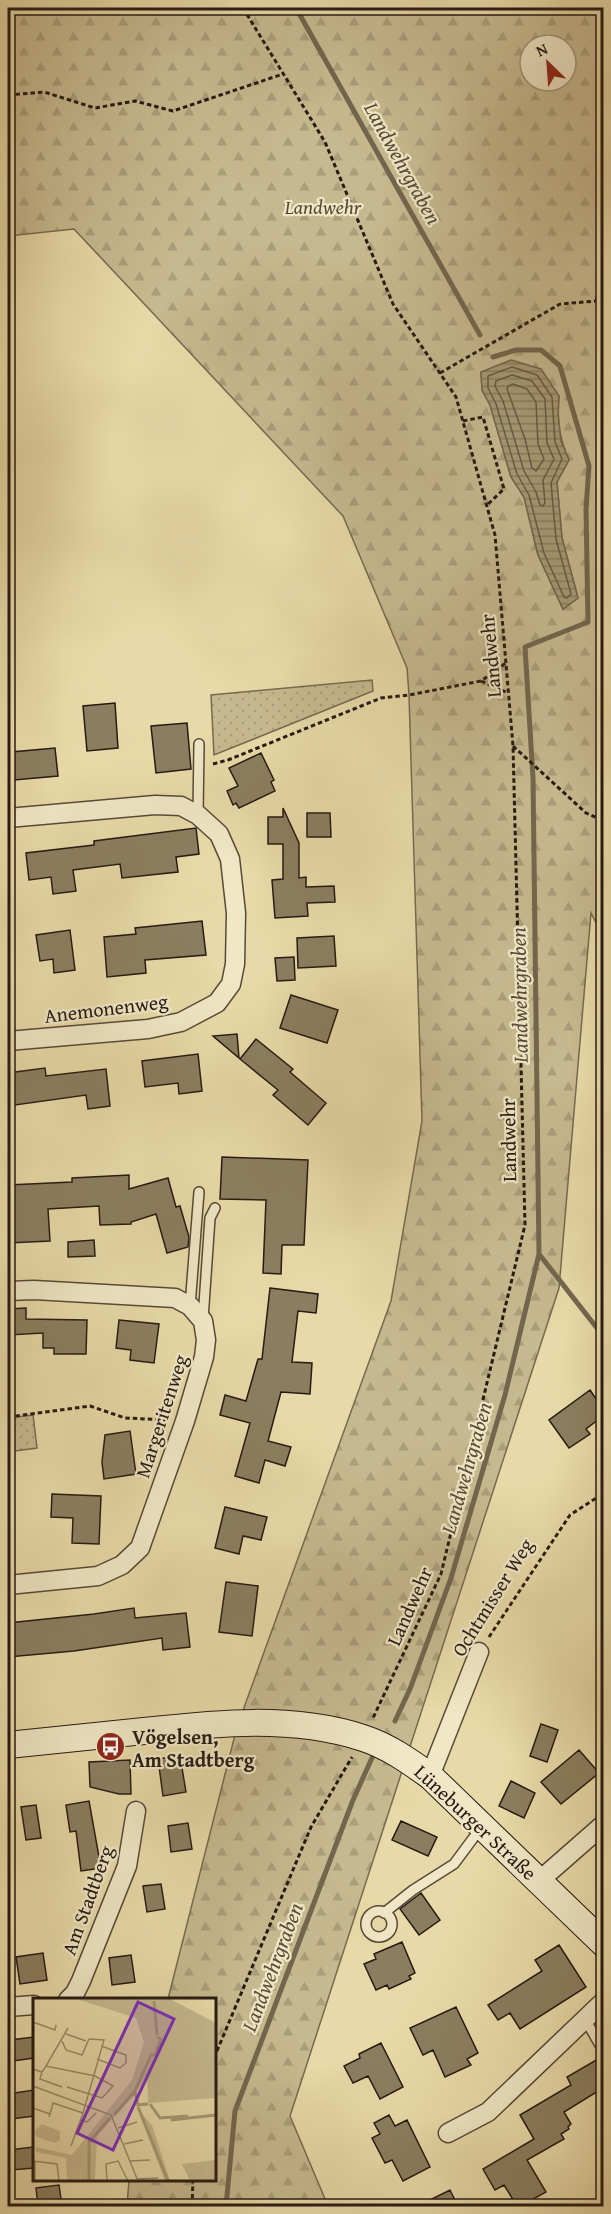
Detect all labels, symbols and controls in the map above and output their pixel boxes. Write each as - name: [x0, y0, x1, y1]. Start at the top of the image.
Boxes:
- north arrow: [518, 33, 578, 93]
- text: N: [532, 36, 552, 63]
- water label: Landwehrgraben: [356, 95, 450, 230]
- park label: Landwehr: [284, 192, 362, 221]
- street label: Landwehr: [472, 613, 508, 699]
- water label: Landwehrgraben: [502, 927, 536, 1064]
- street label: Anemonenweg: [43, 986, 169, 1030]
- street label: Landwehr: [493, 1098, 523, 1182]
- street label: Margeritenweg: [127, 1351, 195, 1481]
- water label: Landwehrgraben: [432, 1398, 500, 1538]
- street label: Ochtmisser Weg: [444, 1532, 540, 1662]
- street label: Landwehr: [379, 1562, 439, 1650]
- place label: Vögelsen, Am Stadtberg: [132, 1722, 255, 1774]
- bus stop icon: Vögelsen, Am Stadtberg: [95, 1731, 127, 1763]
- street label: Lüneburger Straße: [408, 1758, 544, 1886]
- street label: Am Stadtberg: [54, 1841, 120, 1959]
- water label: Landwehrgraben: [233, 1898, 311, 2037]
- inset map: [33, 1998, 216, 2181]

